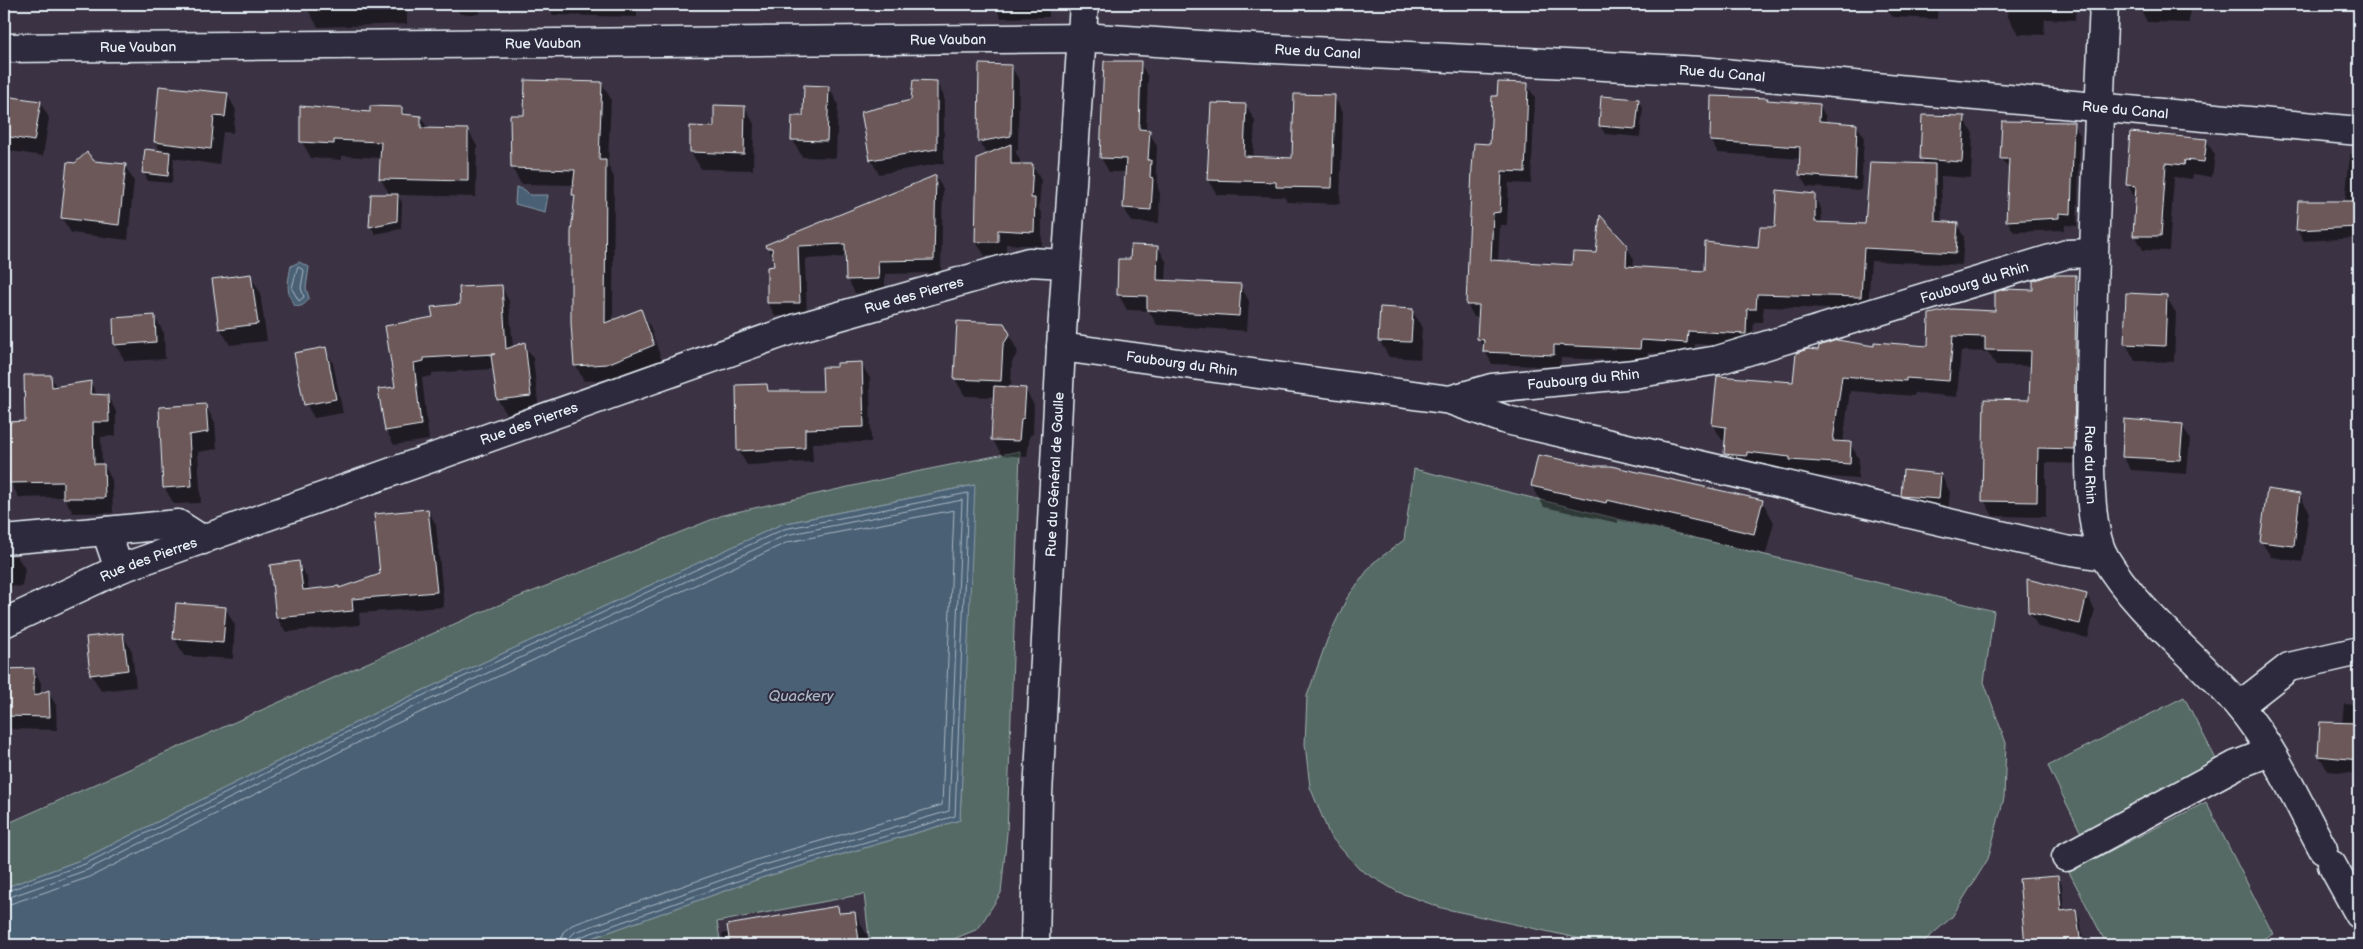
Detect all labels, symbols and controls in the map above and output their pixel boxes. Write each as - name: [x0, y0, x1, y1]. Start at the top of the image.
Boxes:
- street label: Rue Vauban: [910, 31, 986, 49]
- street label: Rue Vauban: [505, 35, 581, 52]
- street label: Rue Vauban: [100, 38, 176, 56]
- street label: Rue du Canal: [1274, 41, 1361, 62]
- street label: Rue du Canal: [1678, 62, 1766, 86]
- street label: Rue du Canal: [2081, 98, 2169, 123]
- street label: Faubourg du Rhin: [1918, 258, 2031, 307]
- street label: Rue des Pierres: [862, 273, 966, 318]
- street label: Faubourg du Rhin: [1125, 348, 1239, 380]
- street label: Faubourg du Rhin: [1527, 365, 1641, 393]
- street label: Rue du Général de Gaulle: [1042, 392, 1068, 557]
- street label: Rue des Pierres: [478, 399, 580, 449]
- street label: Rue du Rhin: [2081, 425, 2100, 505]
- street label: Rue des Pierres: [97, 534, 199, 586]
- water label: Quackery: [769, 687, 835, 706]

